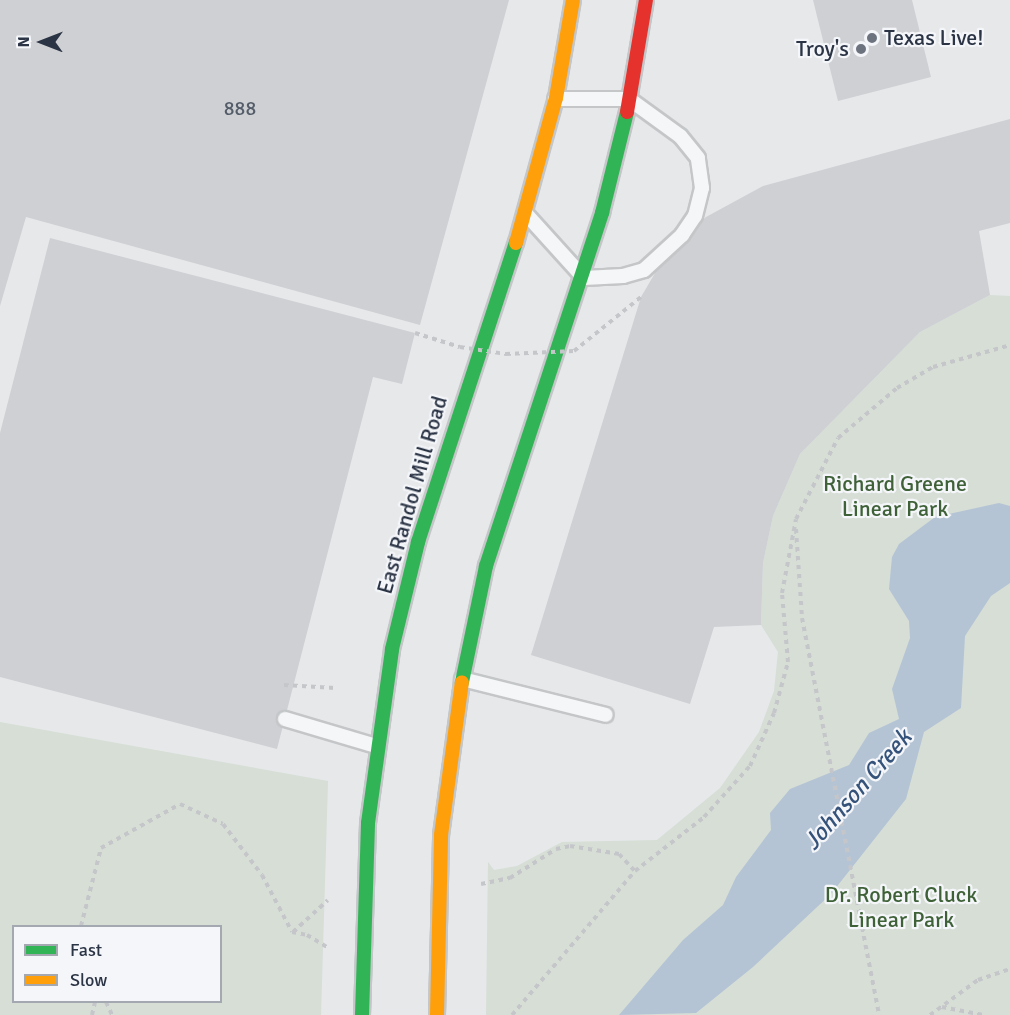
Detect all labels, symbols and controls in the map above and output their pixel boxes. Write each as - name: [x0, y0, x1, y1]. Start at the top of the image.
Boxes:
- north arrow: [12, 12, 72, 72]
- place label: Texas Live!: [884, 25, 984, 51]
- marker: Texas Live!: [865, 31, 879, 45]
- text: N: [14, 36, 34, 48]
- place label: Troy's: [796, 36, 849, 62]
- marker: Troy's: [854, 42, 868, 56]
- house number: 888: [224, 96, 256, 120]
- street label: East Randol Mill Road: [371, 393, 453, 597]
- park label: Richard Greene Linear Park: [823, 470, 967, 522]
- water label: Johnson Creek: [798, 724, 918, 856]
- park label: Dr. Robert Cluck Linear Park: [825, 881, 977, 932]
- legend: [12, 925, 222, 1003]
- text: Fast: [70, 939, 102, 961]
- text: Slow: [70, 969, 107, 991]

